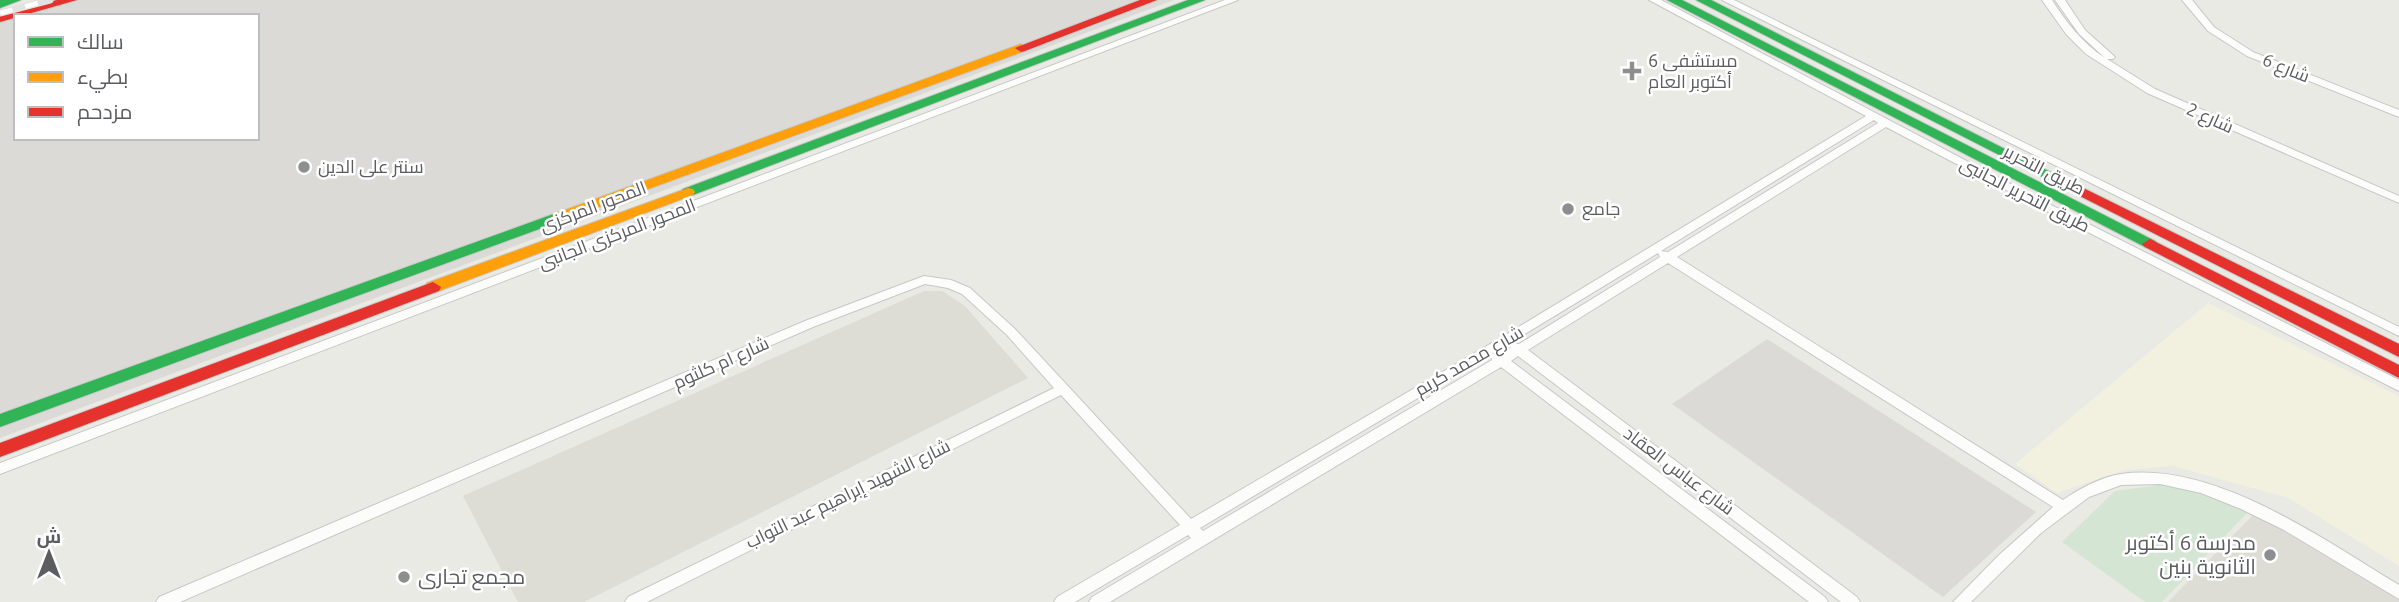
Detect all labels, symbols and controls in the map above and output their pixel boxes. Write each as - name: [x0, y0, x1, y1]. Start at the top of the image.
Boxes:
- legend: [14, 14, 259, 140]
- text: سالك: [77, 29, 124, 53]
- street label: شارع 6: [2259, 49, 2313, 88]
- place label: مستشفى 6 أكتوبر العام: [1648, 50, 1738, 94]
- marker: مستشفى 6 أكتوبر العام: [1622, 61, 1642, 81]
- text: بطيء: [77, 64, 128, 93]
- street label: شارع 2: [2183, 98, 2237, 139]
- text: مزدحم: [77, 99, 132, 126]
- street label: طريق التحرير: [1998, 140, 2088, 201]
- street label: طريق التحرير الجانبى: [1956, 153, 2094, 238]
- place label: سنتر على الدين: [318, 156, 424, 178]
- marker: سنتر على الدين: [296, 159, 312, 175]
- street label: المحور المركزى: [537, 177, 649, 237]
- street label: المحور المركزى الجانبى: [535, 194, 699, 274]
- place label: جامع: [1582, 198, 1620, 221]
- marker: جامع: [1560, 201, 1576, 217]
- street label: شارع محمد كريم: [1411, 321, 1528, 402]
- street label: شارع ام كلثوم: [669, 332, 773, 395]
- street label: شارع عباس العقاد: [1619, 422, 1739, 521]
- street label: شارع الشهيد إبراهيم عبد التواب: [742, 435, 954, 554]
- north arrow: [14, 518, 84, 588]
- text: ش: [37, 525, 61, 548]
- place label: مدرسة 6 أكتوبر الثانوية بنين: [2125, 530, 2256, 580]
- marker: مدرسة 6 أكتوبر الثانوية بنين: [2262, 547, 2278, 563]
- place label: مجمع تجارى: [418, 564, 525, 591]
- marker: مجمع تجارى: [396, 569, 412, 585]

